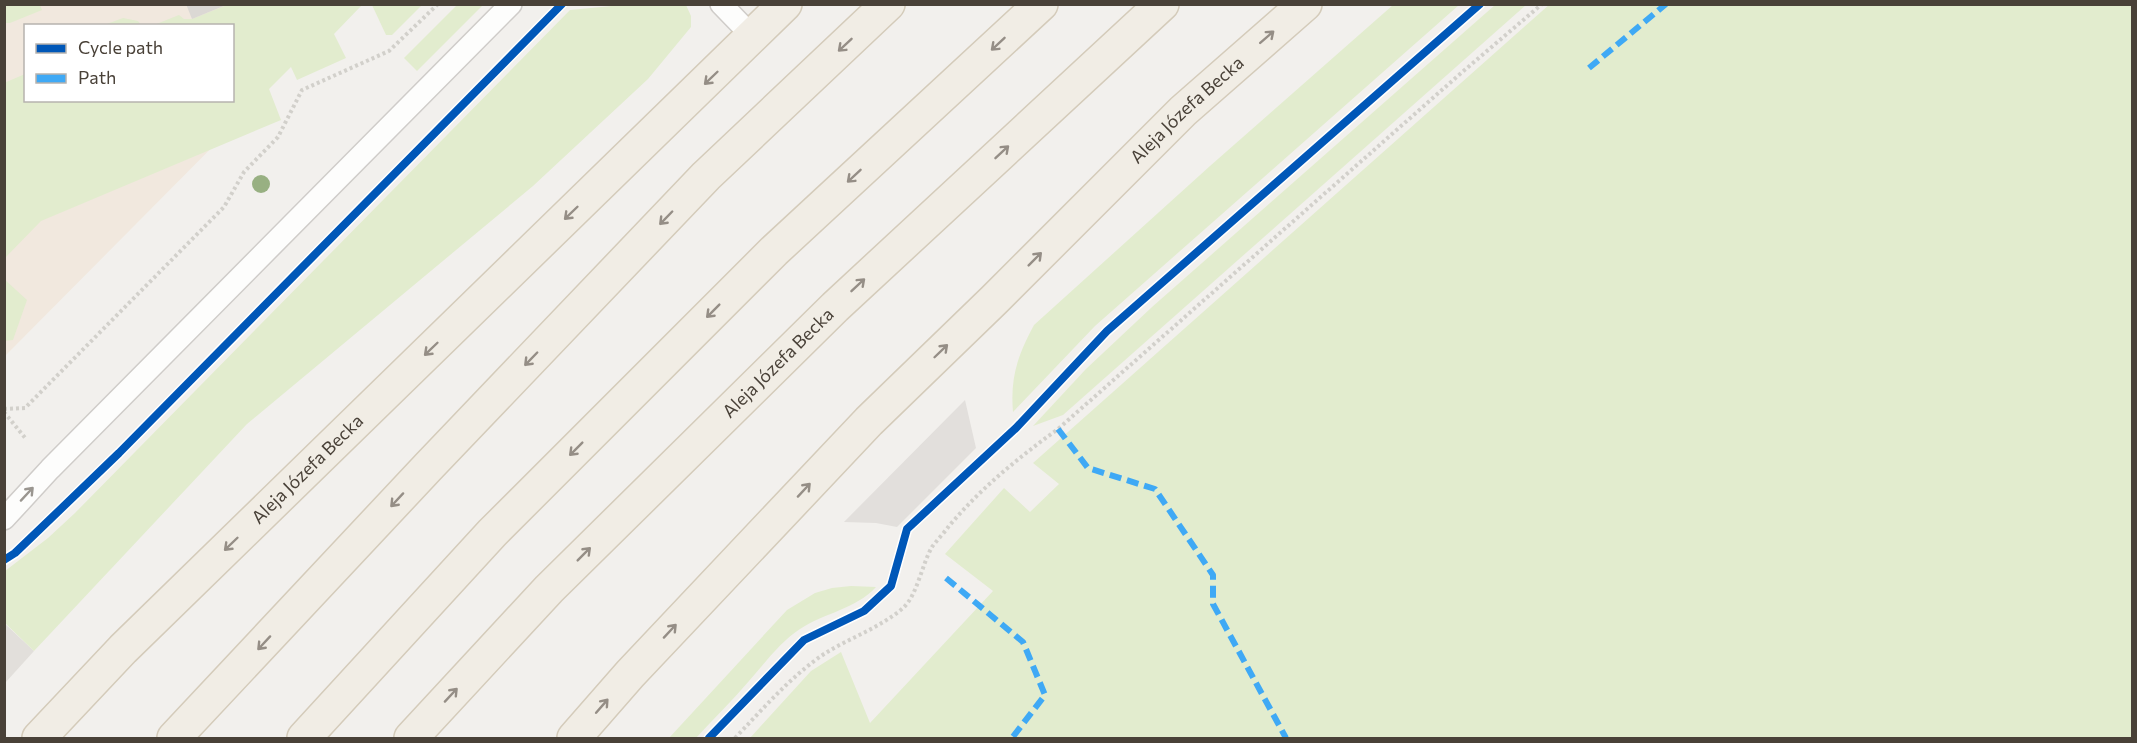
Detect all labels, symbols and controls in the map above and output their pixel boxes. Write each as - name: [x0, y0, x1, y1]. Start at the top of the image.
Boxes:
- legend: [24, 24, 234, 102]
- one-way arrow: [1260, 30, 1275, 44]
- text: Cycle path: [78, 36, 163, 58]
- one-way arrow: [838, 37, 853, 52]
- one-way arrow: [990, 37, 1005, 51]
- street label: Aleja Józefa Becka: [1125, 51, 1248, 168]
- text: Path: [78, 66, 116, 88]
- one-way arrow: [703, 70, 718, 85]
- one-way arrow: [994, 145, 1009, 160]
- one-way arrow: [847, 169, 862, 183]
- one-way arrow: [563, 206, 578, 221]
- one-way arrow: [658, 210, 673, 225]
- one-way arrow: [1028, 251, 1043, 266]
- one-way arrow: [851, 278, 866, 292]
- street label: Aleja Józefa Becka: [717, 303, 838, 422]
- one-way arrow: [706, 304, 721, 319]
- one-way arrow: [423, 342, 438, 356]
- one-way arrow: [933, 344, 948, 358]
- one-way arrow: [524, 351, 538, 366]
- street label: Aleja Józefa Becka: [246, 409, 367, 528]
- one-way arrow: [568, 442, 583, 456]
- one-way arrow: [797, 482, 811, 497]
- one-way arrow: [20, 487, 34, 502]
- one-way arrow: [390, 493, 404, 508]
- one-way arrow: [223, 536, 238, 551]
- one-way arrow: [577, 546, 592, 561]
- one-way arrow: [663, 624, 677, 639]
- one-way arrow: [257, 635, 271, 650]
- one-way arrow: [443, 688, 458, 703]
- one-way arrow: [595, 699, 609, 714]

